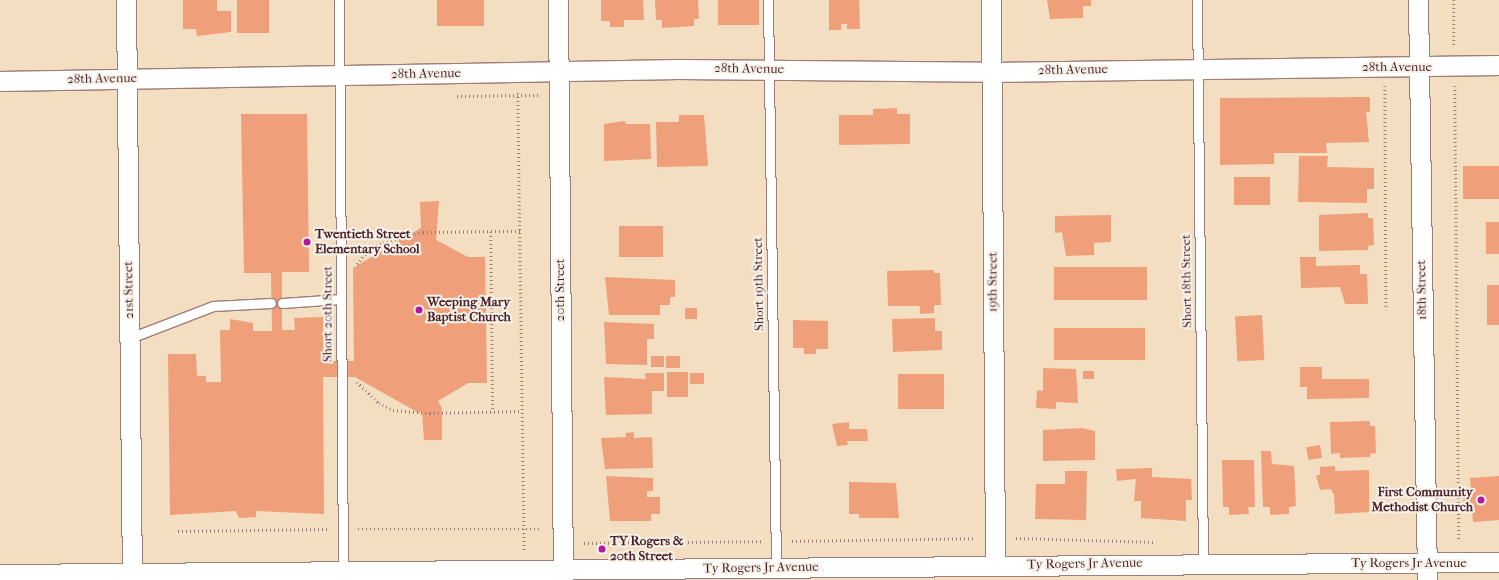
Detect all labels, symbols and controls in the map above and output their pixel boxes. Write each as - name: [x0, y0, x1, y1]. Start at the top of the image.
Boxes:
- street label: 28th Avenue: [1362, 59, 1432, 75]
- street label: 28th Avenue: [714, 61, 784, 77]
- street label: 28th Avenue: [1038, 62, 1108, 78]
- street label: 28th Avenue: [391, 66, 461, 82]
- street label: 28th Avenue: [67, 71, 137, 87]
- place label: Twentieth Street Elementary School: [315, 227, 420, 258]
- street label: Short 18th Street: [1178, 234, 1196, 328]
- marker: Twentieth Street Elementary School: [302, 237, 312, 247]
- street label: Short 19th Street: [750, 237, 768, 331]
- street label: 19th Street: [985, 252, 1001, 312]
- street label: 20th Street: [552, 259, 568, 321]
- street label: 18th Street: [1414, 260, 1430, 320]
- street label: 21st Street: [121, 261, 137, 319]
- street label: Short 20th Street: [320, 266, 336, 362]
- place label: Weeping Mary Baptist Church: [427, 295, 511, 326]
- marker: Weeping Mary Baptist Church: [414, 305, 424, 315]
- place label: First Community Methodist Church: [1372, 485, 1473, 516]
- marker: First Community Methodist Church: [1476, 495, 1486, 505]
- place label: TY Rogers & 20th Street: [610, 534, 684, 565]
- marker: TY Rogers & 20th Street: [597, 544, 607, 554]
- street label: Ty Rogers Jr Avenue: [1027, 555, 1143, 573]
- street label: Ty Rogers Jr Avenue: [1351, 555, 1467, 571]
- street label: Ty Rogers Jr Avenue: [703, 559, 819, 577]

